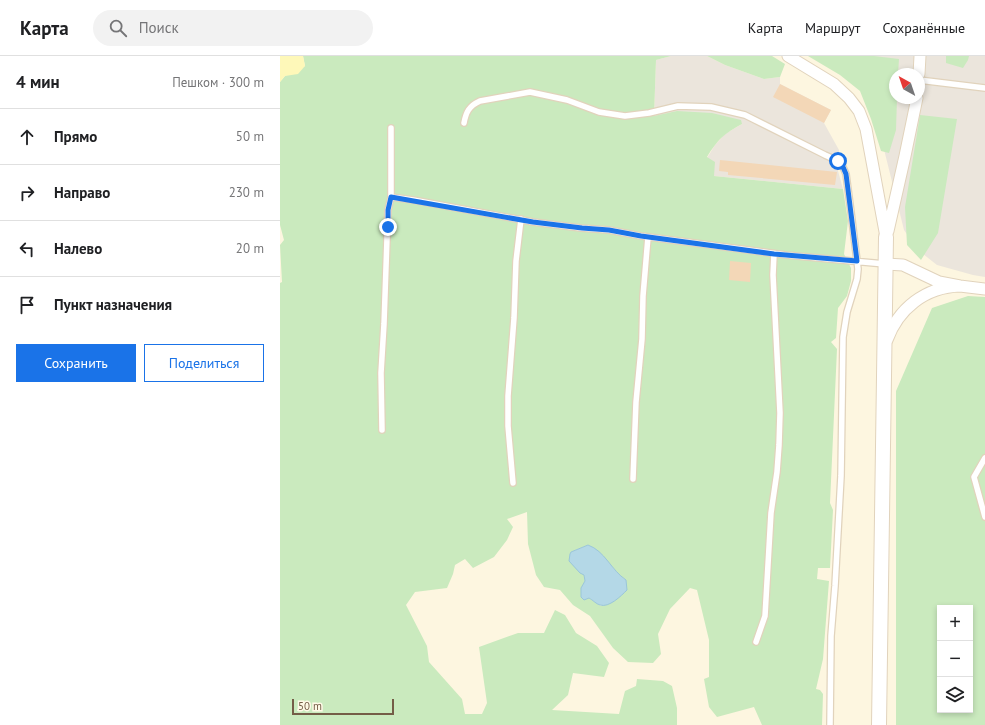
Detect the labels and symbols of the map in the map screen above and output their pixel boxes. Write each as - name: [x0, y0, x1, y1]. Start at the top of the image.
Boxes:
- north arrow: [889, 68, 925, 104]
- route start: [829, 152, 847, 170]
- route end: [379, 218, 397, 236]
- scale bar: [292, 697, 394, 716]

